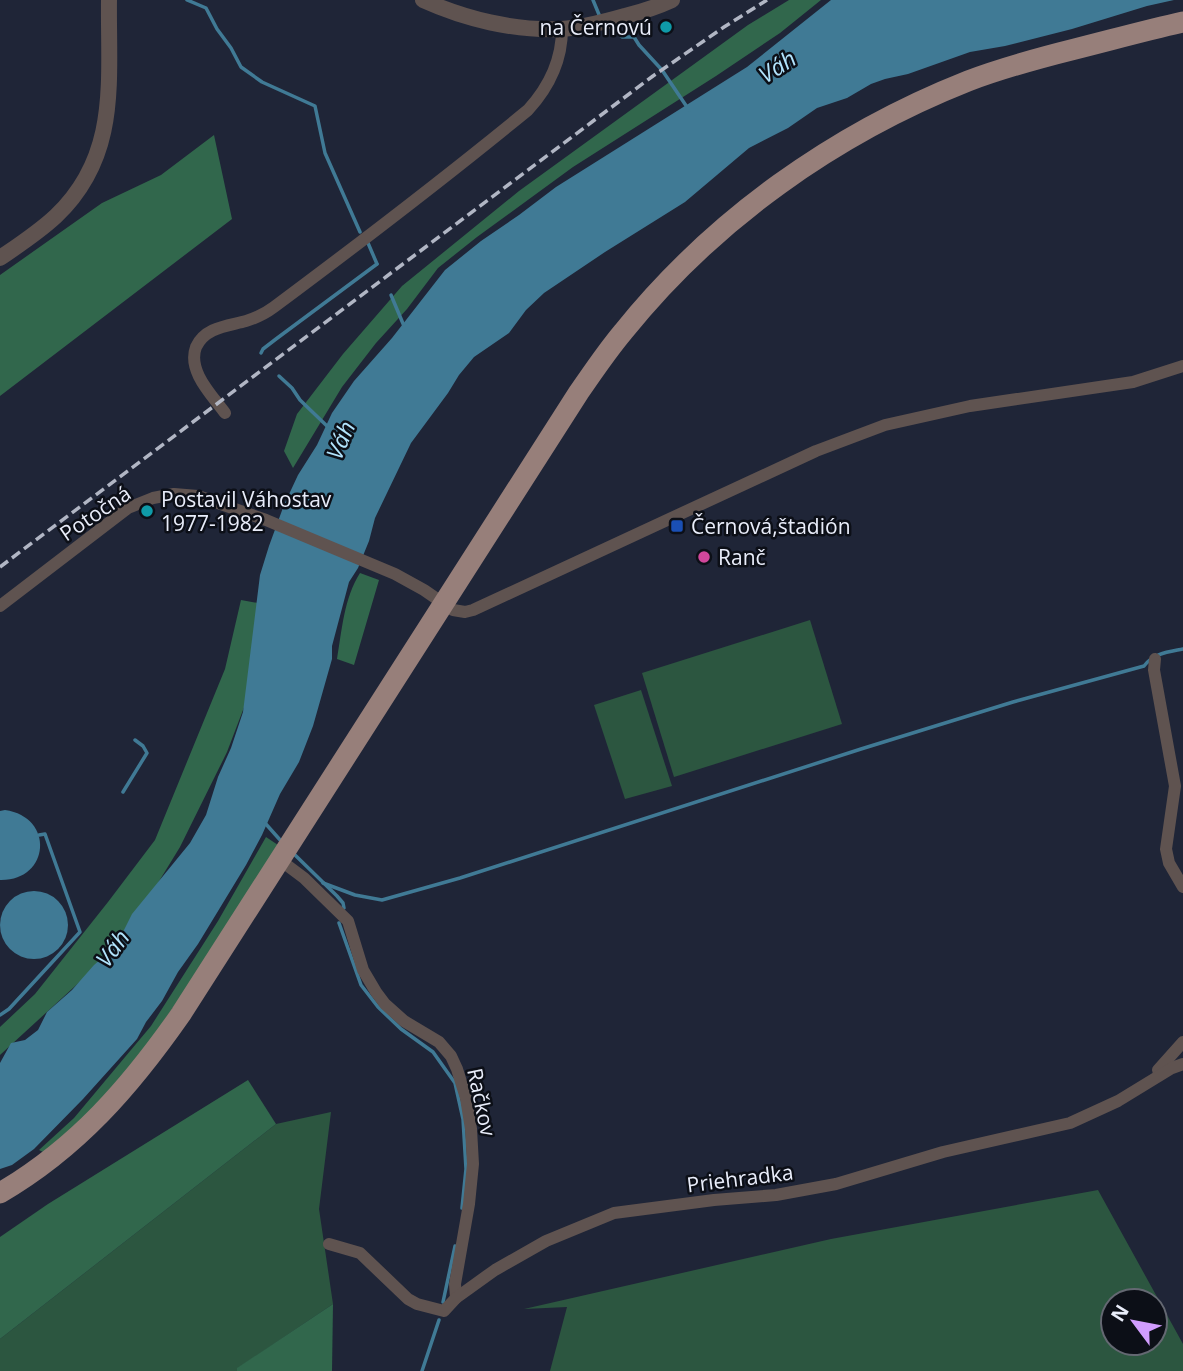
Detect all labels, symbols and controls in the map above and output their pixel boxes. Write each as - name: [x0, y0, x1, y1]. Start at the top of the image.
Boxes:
- place label: na Černovú: [540, 13, 652, 41]
- marker: na Černovú: [658, 19, 674, 35]
- water label: Váh: [752, 42, 802, 90]
- water label: Váh: [318, 416, 362, 464]
- street label: Potočná: [54, 479, 136, 547]
- place label: Postavil Váhostav 1977-1982: [161, 485, 332, 537]
- marker: Postavil Váhostav 1977-1982: [139, 503, 155, 519]
- place label: Černová,štadión: [691, 512, 851, 540]
- marker: Černová,štadión: [669, 518, 685, 534]
- place label: Ranč: [718, 543, 766, 571]
- marker: Ranč: [696, 549, 712, 565]
- water label: Váh: [88, 923, 136, 973]
- street label: Račkov: [461, 1065, 503, 1139]
- street label: Priehradka: [685, 1158, 795, 1198]
- north arrow: [1099, 1287, 1169, 1357]
- text: N: [1104, 1300, 1135, 1326]

